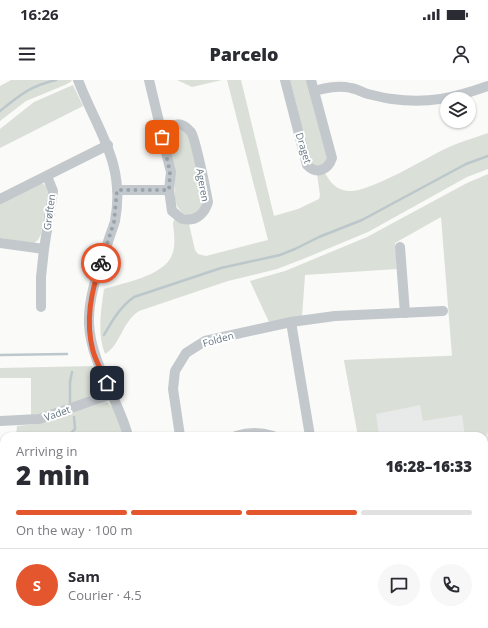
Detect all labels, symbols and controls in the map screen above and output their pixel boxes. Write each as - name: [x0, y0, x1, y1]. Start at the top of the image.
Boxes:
- text: 16:26: [20, 4, 59, 24]
- text: Parcelo: [209, 42, 279, 66]
- icon: menu: [16, 43, 38, 65]
- icon: person: [450, 43, 472, 65]
- map controls: [440, 92, 476, 128]
- button: layers: [440, 92, 476, 128]
- pin: [145, 120, 179, 154]
- icon: bag: [151, 126, 173, 148]
- street label: Draget: [293, 131, 315, 166]
- street label: Ageren: [193, 167, 213, 203]
- street label: Grøften: [40, 193, 58, 231]
- courier: [81, 243, 121, 283]
- icon: bike: [90, 252, 112, 274]
- street label: Folden: [201, 328, 235, 350]
- pin: [90, 366, 124, 400]
- icon: home: [96, 372, 118, 394]
- street label: Vadet: [42, 402, 72, 424]
- text: Arriving in: [16, 442, 78, 460]
- text: 16:28–16:33: [386, 456, 472, 476]
- text: 2 min: [16, 457, 90, 493]
- text: On the way · 100 m: [16, 521, 132, 539]
- button: chat: [378, 564, 420, 606]
- button: phone: [430, 564, 472, 606]
- text: Sam: [68, 566, 100, 586]
- text: S: [33, 575, 41, 595]
- text: Courier · 4.5: [68, 586, 142, 604]

